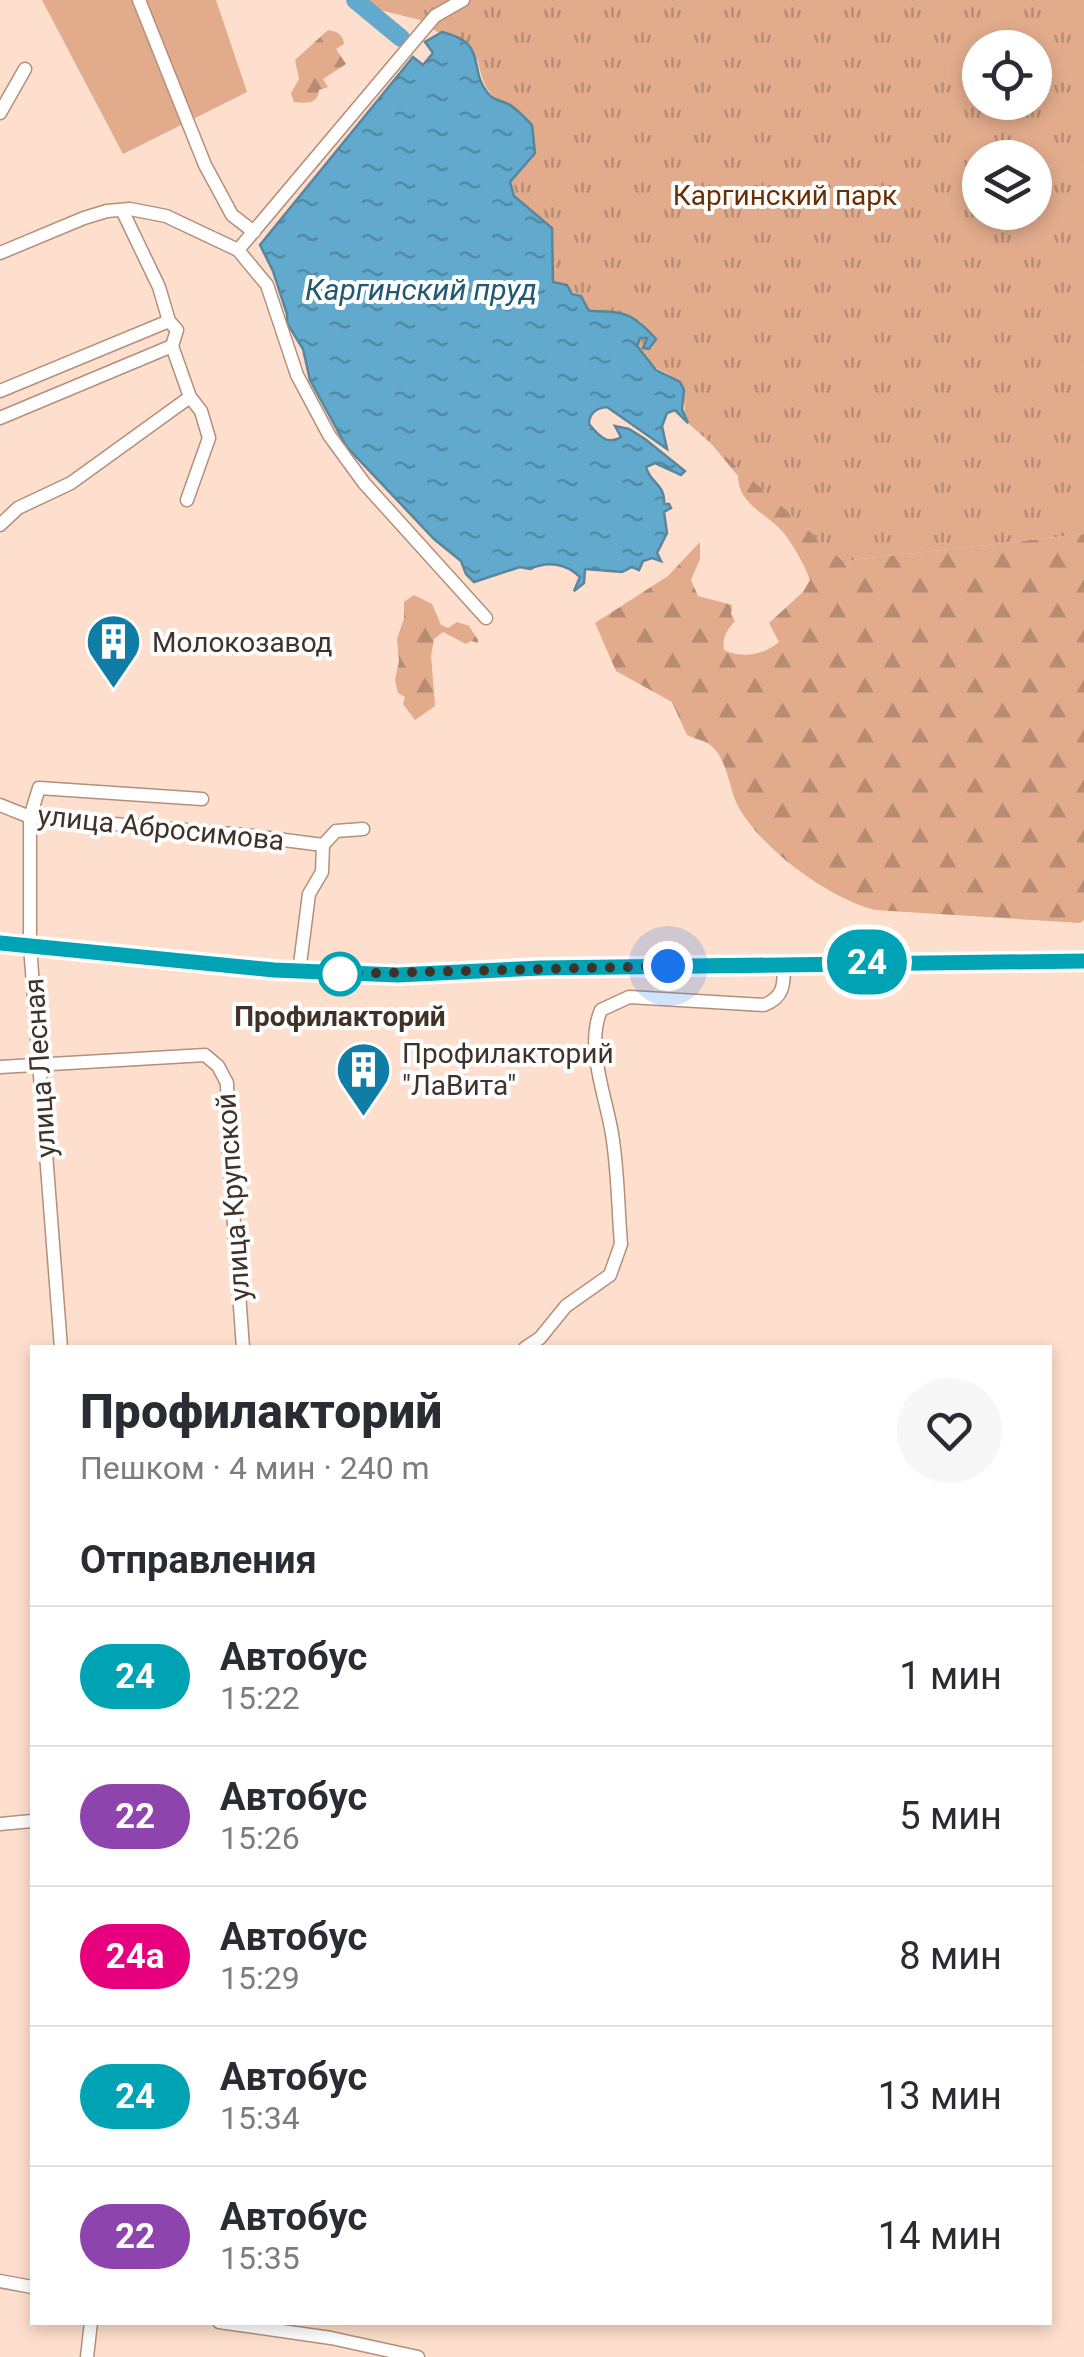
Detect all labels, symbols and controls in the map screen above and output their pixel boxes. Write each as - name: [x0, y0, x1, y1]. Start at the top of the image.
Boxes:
- map controls: [962, 30, 1052, 230]
- button: locate: [962, 30, 1052, 120]
- button: layers: [962, 140, 1052, 230]
- park label: Каргинский парк: [673, 179, 897, 212]
- water label: Каргинский пруд: [305, 272, 537, 307]
- building icon: Молокозавод: [83, 612, 143, 691]
- place label: Молокозавод: [152, 626, 333, 659]
- street label: улица Абросимова: [36, 799, 286, 857]
- line badge: 24: [822, 930, 912, 994]
- your location: [643, 941, 693, 991]
- text: 24: [847, 942, 887, 983]
- marker: Профилакторий: [319, 953, 361, 995]
- street label: улица Лесная: [17, 977, 63, 1159]
- place label: Профилакторий: [234, 1000, 446, 1033]
- place label: Профилакторий "ЛаВита": [402, 1037, 614, 1102]
- building icon: Профилакторий "ЛаВита": [333, 1039, 393, 1118]
- street label: улица Крупской: [209, 1092, 257, 1302]
- button: heart: [897, 1378, 1002, 1483]
- text: Профилакторий: [80, 1383, 442, 1440]
- text: Пешком · 4 мин · 240 m: [80, 1449, 430, 1487]
- text: Отправления: [80, 1538, 317, 1582]
- text: Автобус: [220, 1635, 367, 1679]
- text: 1 мин: [899, 1654, 1002, 1698]
- text: 24: [115, 1656, 155, 1697]
- text: 15:22: [220, 1679, 300, 1717]
- text: Автобус: [220, 1775, 367, 1819]
- text: 5 мин: [899, 1794, 1002, 1838]
- text: 22: [115, 1796, 155, 1837]
- text: 15:26: [220, 1819, 300, 1857]
- text: Автобус: [220, 1915, 367, 1959]
- text: 8 мин: [899, 1934, 1002, 1978]
- text: 24a: [106, 1936, 164, 1977]
- text: 15:29: [220, 1959, 300, 1997]
- text: Автобус: [220, 2055, 367, 2099]
- text: 13 мин: [878, 2074, 1002, 2118]
- text: 24: [115, 2076, 155, 2117]
- text: 15:34: [220, 2099, 300, 2137]
- text: Автобус: [220, 2195, 367, 2239]
- text: 14 мин: [878, 2214, 1002, 2258]
- text: 22: [115, 2216, 155, 2257]
- text: 15:35: [220, 2239, 300, 2277]

